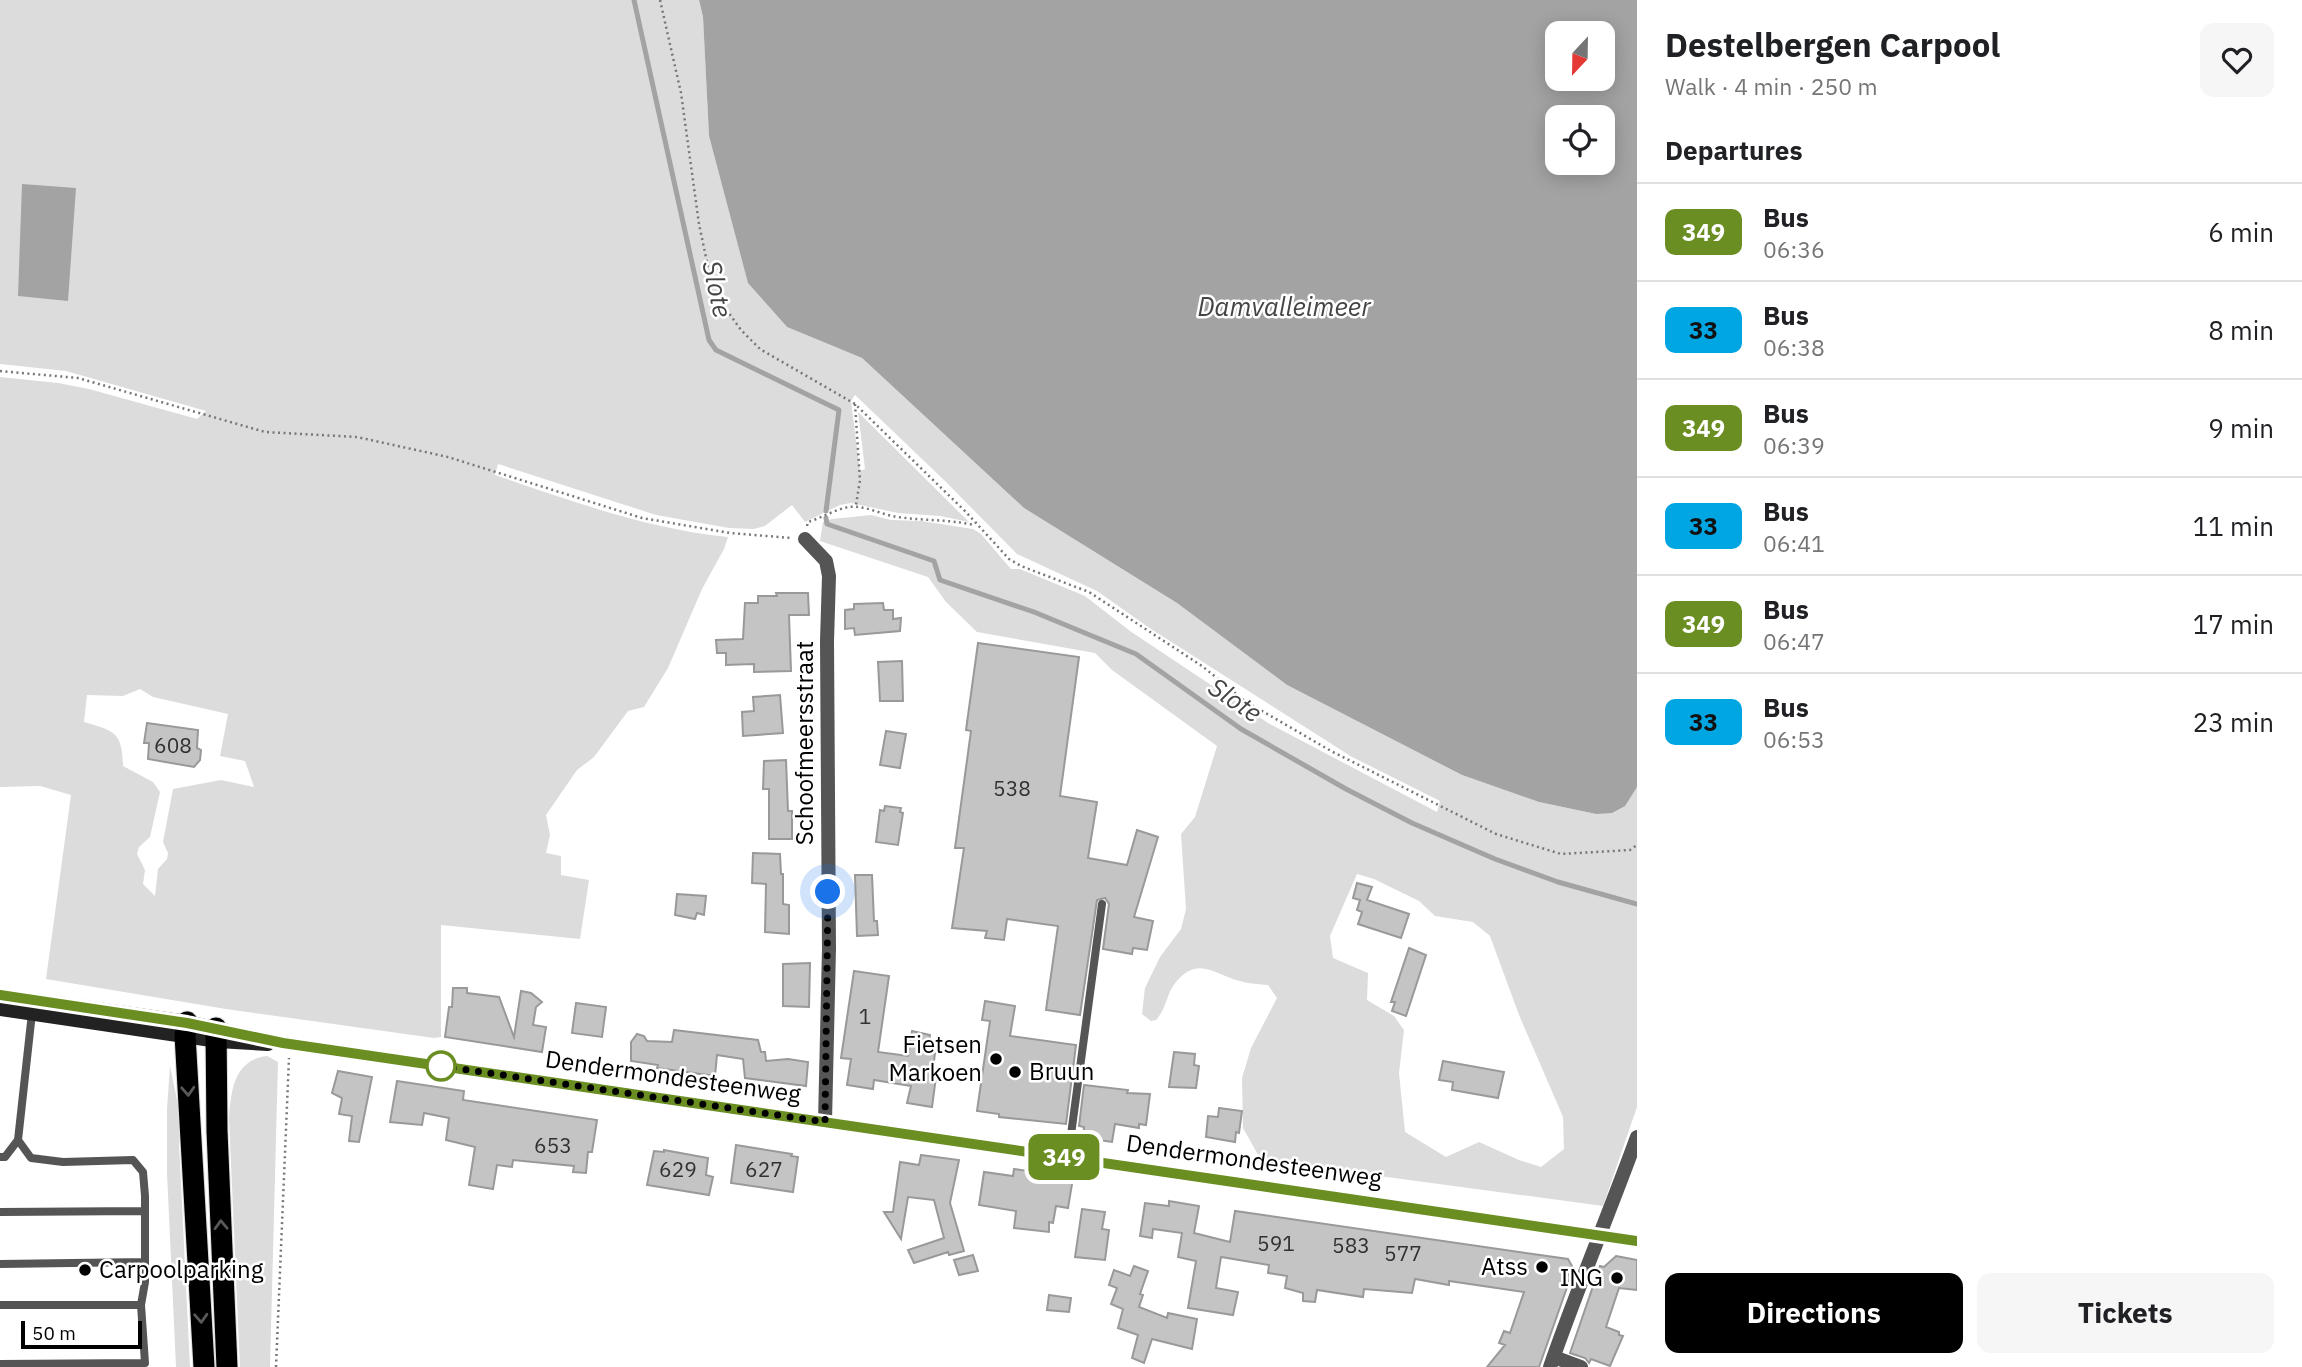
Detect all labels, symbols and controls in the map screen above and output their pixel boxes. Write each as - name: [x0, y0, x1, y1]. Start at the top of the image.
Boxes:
- north arrow: [1545, 21, 1615, 91]
- map controls: [1545, 21, 1615, 175]
- text: Destelbergen Carpool: [1665, 23, 2000, 66]
- button: heart: [2200, 23, 2274, 97]
- text: Walk · 4 min · 250 m: [1665, 71, 1878, 101]
- button: locate: [1545, 105, 1615, 175]
- text: Departures: [1665, 133, 1803, 167]
- text: Bus: [1763, 200, 1809, 234]
- text: 6 min: [2208, 215, 2274, 249]
- text: 349: [1682, 216, 1725, 248]
- text: 06:36: [1763, 234, 1825, 264]
- water label: Slote: [695, 257, 741, 320]
- water label: Damvalleimeer: [1197, 289, 1372, 323]
- text: Bus: [1763, 298, 1809, 332]
- text: 8 min: [2208, 313, 2274, 347]
- text: 33: [1689, 314, 1718, 346]
- text: 06:38: [1763, 332, 1825, 362]
- text: Bus: [1763, 396, 1809, 430]
- text: 9 min: [2208, 411, 2274, 445]
- text: 349: [1682, 412, 1725, 444]
- text: 06:39: [1763, 430, 1825, 460]
- text: Bus: [1763, 494, 1809, 528]
- text: 11 min: [2193, 509, 2274, 543]
- text: 33: [1689, 510, 1718, 542]
- text: 06:41: [1763, 528, 1825, 558]
- text: Bus: [1763, 592, 1809, 626]
- text: 17 min: [2193, 607, 2274, 641]
- text: 349: [1682, 608, 1725, 640]
- text: 06:47: [1763, 626, 1825, 656]
- street label: Schoofmeersstraat: [788, 641, 820, 845]
- water label: Slote: [1202, 669, 1269, 729]
- text: Bus: [1763, 690, 1809, 724]
- text: 23 min: [2193, 705, 2274, 739]
- text: 33: [1689, 706, 1718, 738]
- text: 06:53: [1763, 724, 1825, 754]
- house number: 608: [154, 731, 192, 759]
- house number: 538: [993, 774, 1031, 802]
- your location: [810, 874, 845, 909]
- house number: 1: [859, 1002, 871, 1030]
- place label: Fietsen Markoen: [888, 1028, 982, 1088]
- street label: Dendermondesteenweg: [543, 1042, 803, 1110]
- unlabelled marker: [426, 1051, 456, 1081]
- marker: Fietsen Markoen: [988, 1051, 1004, 1067]
- place label: Bruun: [1029, 1055, 1094, 1087]
- marker: Bruun: [1007, 1064, 1023, 1080]
- one-way arrow: [181, 1085, 196, 1096]
- street label: Dendermondesteenweg: [1124, 1126, 1384, 1194]
- house number: 653: [534, 1131, 572, 1159]
- line badge: 349: [1024, 1134, 1104, 1180]
- text: 349: [1042, 1141, 1086, 1173]
- house number: 629: [659, 1155, 697, 1183]
- house number: 627: [745, 1155, 783, 1183]
- one-way arrow: [213, 1220, 228, 1231]
- house number: 591: [1257, 1229, 1295, 1257]
- house number: 583: [1332, 1231, 1370, 1259]
- house number: 577: [1384, 1239, 1422, 1267]
- place label: Atss: [1481, 1250, 1528, 1282]
- place label: Carpoolparking: [99, 1253, 264, 1285]
- marker: Atss: [1534, 1259, 1550, 1275]
- place label: ING: [1560, 1261, 1603, 1293]
- marker: Carpoolparking: [77, 1262, 93, 1278]
- marker: ING: [1609, 1270, 1625, 1286]
- button: Directions: [1665, 1273, 1963, 1353]
- button: Tickets: [1977, 1273, 2274, 1353]
- one-way arrow: [193, 1313, 208, 1324]
- scale bar: [21, 1318, 142, 1350]
- text: 50 m: [32, 1321, 76, 1345]

